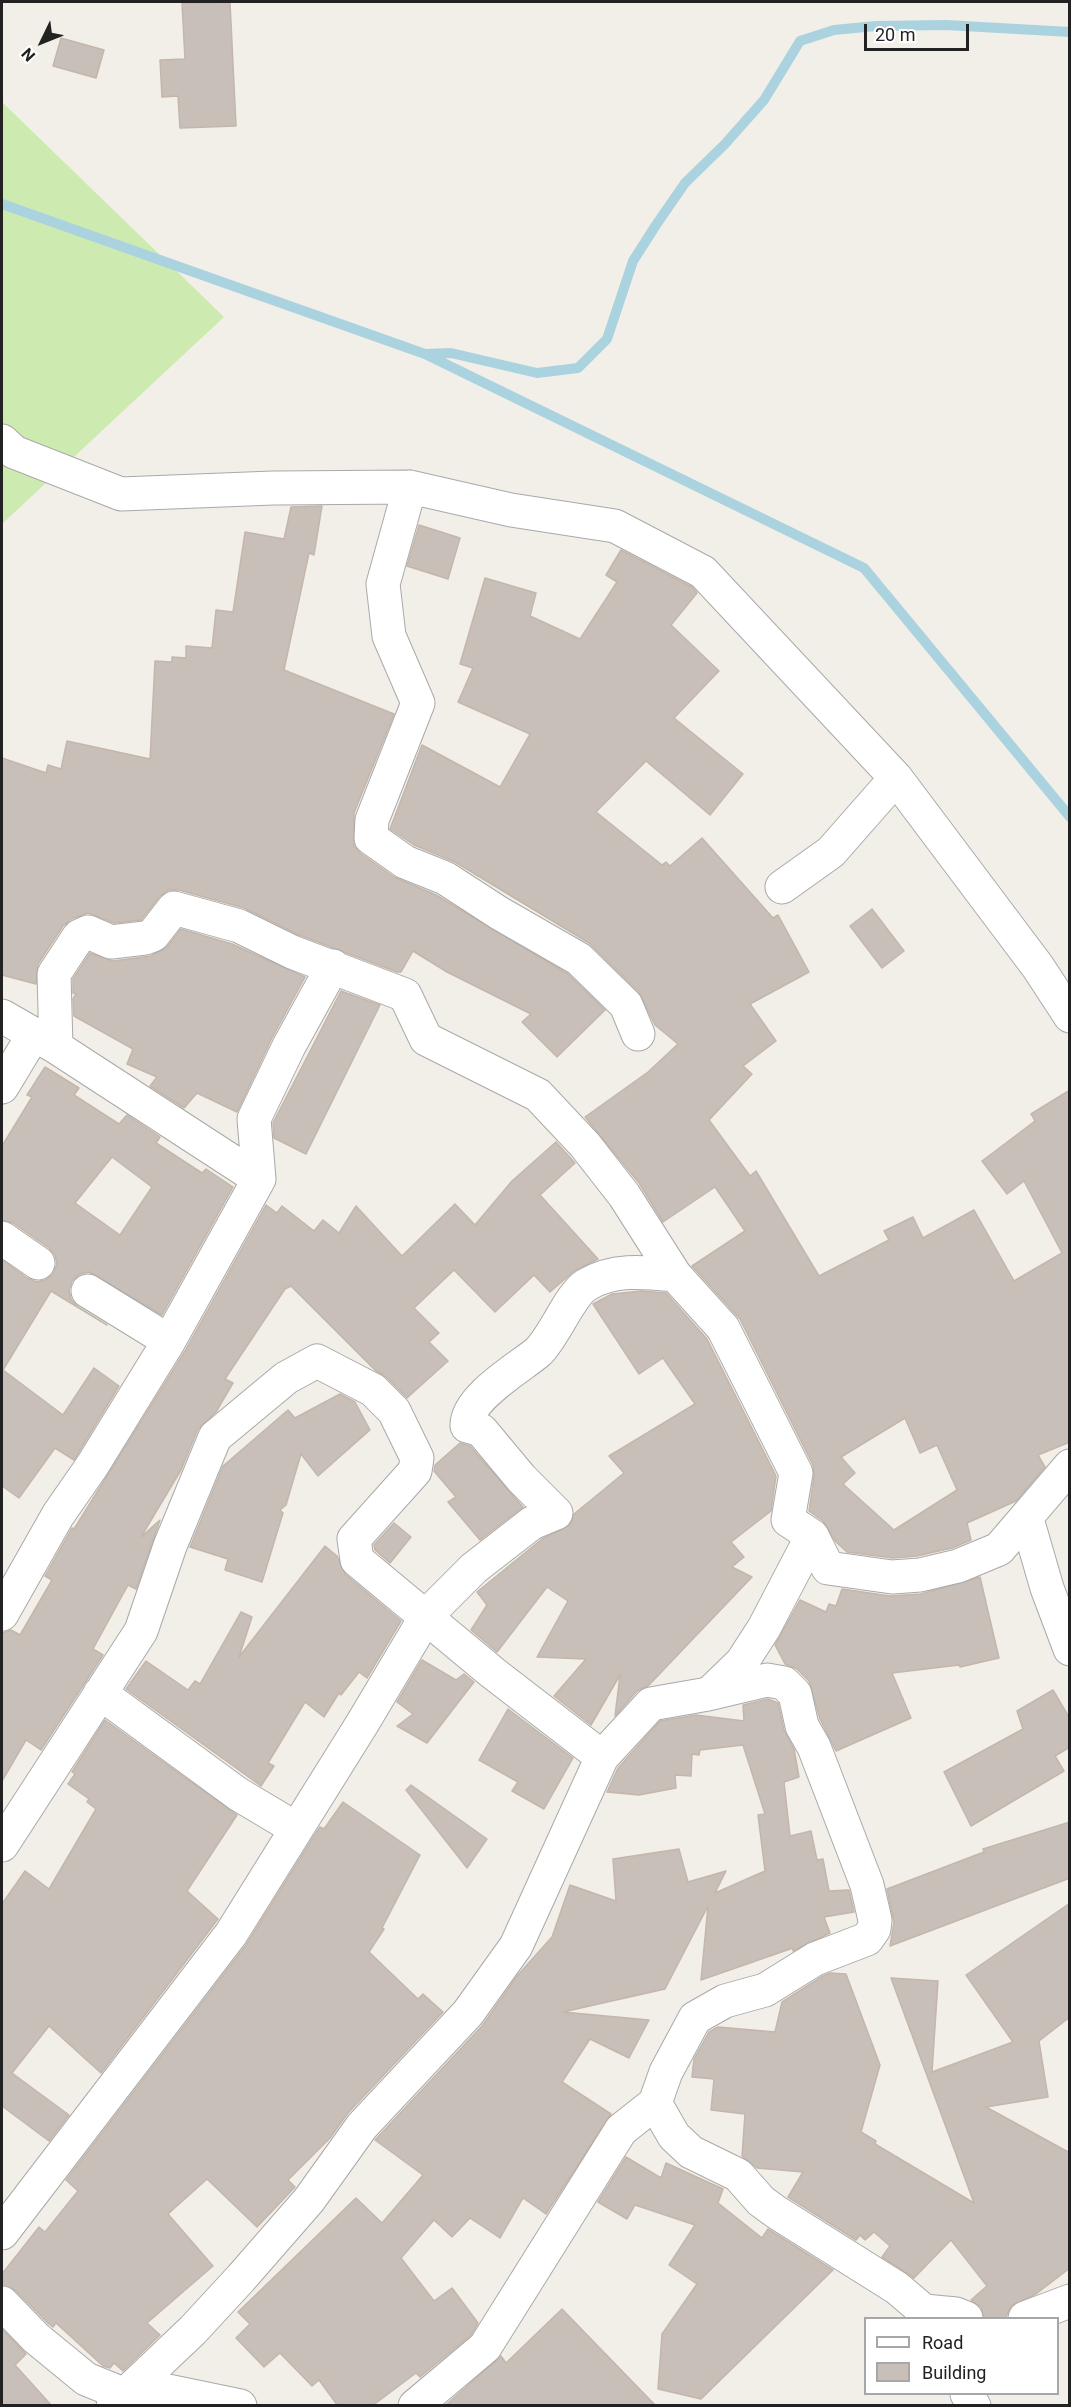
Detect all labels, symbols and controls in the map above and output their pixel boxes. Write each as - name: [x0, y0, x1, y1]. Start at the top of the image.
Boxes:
- north arrow: [12, 12, 72, 72]
- scale bar: [867, 12, 972, 50]
- text: 20 m: [875, 24, 915, 45]
- text: N: [18, 44, 39, 65]
- legend: [864, 2317, 1059, 2395]
- text: Road: [922, 2332, 963, 2353]
- text: Building: [922, 2362, 986, 2383]

